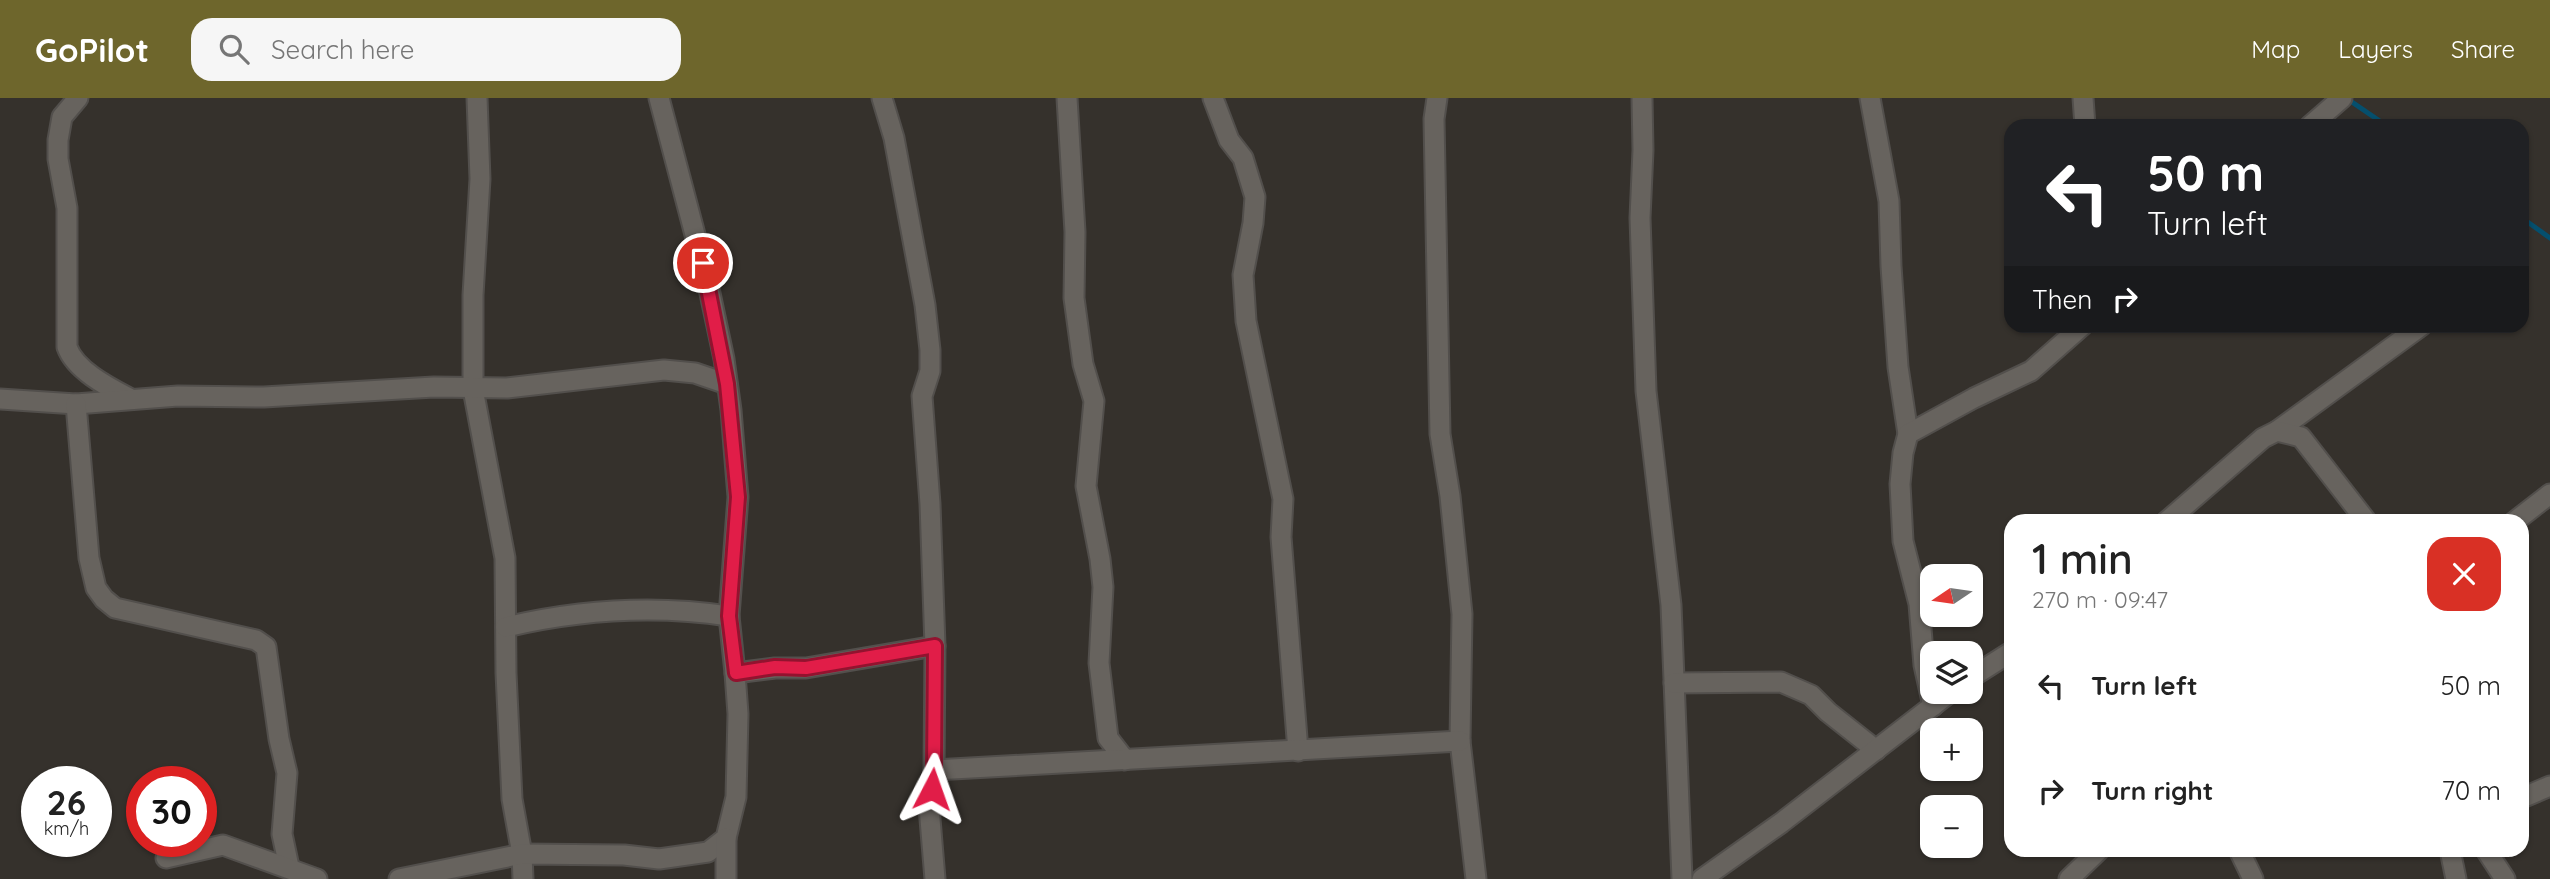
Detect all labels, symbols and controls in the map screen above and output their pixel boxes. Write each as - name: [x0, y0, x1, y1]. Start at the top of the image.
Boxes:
- search box: [191, 18, 681, 81]
- text: GoPilot: [35, 29, 149, 70]
- icon: search: [215, 30, 253, 68]
- text: Search here: [271, 33, 414, 66]
- text: Map: [2251, 34, 2300, 64]
- text: Layers: [2338, 34, 2413, 64]
- text: Share: [2451, 34, 2515, 64]
- text: 50 m: [2147, 142, 2264, 203]
- icon: left: [2032, 147, 2123, 238]
- text: Turn left: [2147, 203, 2268, 243]
- pin: [673, 233, 733, 293]
- icon: arrive: [684, 244, 722, 282]
- icon: right: [2106, 280, 2144, 318]
- text: Then: [2032, 283, 2092, 316]
- text: 1 min: [2032, 532, 2133, 585]
- button: close: [2427, 537, 2501, 611]
- north arrow: [1920, 564, 1983, 626]
- map controls: [1920, 564, 1983, 858]
- text: 270 m · 09:47: [2032, 585, 2168, 614]
- button: layers: [1920, 641, 1983, 704]
- icon: left: [2032, 667, 2070, 705]
- text: Turn left: [2091, 669, 2198, 702]
- text: 50 m: [2441, 669, 2501, 702]
- button: +: [1920, 718, 1983, 781]
- position arrow: [895, 752, 969, 826]
- speed limit sign: 30: [126, 766, 217, 857]
- icon: right: [2032, 772, 2070, 810]
- text: Turn right: [2091, 774, 2213, 807]
- text: 70 m: [2441, 774, 2501, 807]
- text: 26: [47, 780, 86, 824]
- button: −: [1920, 795, 1983, 858]
- text: km/h: [44, 817, 89, 840]

